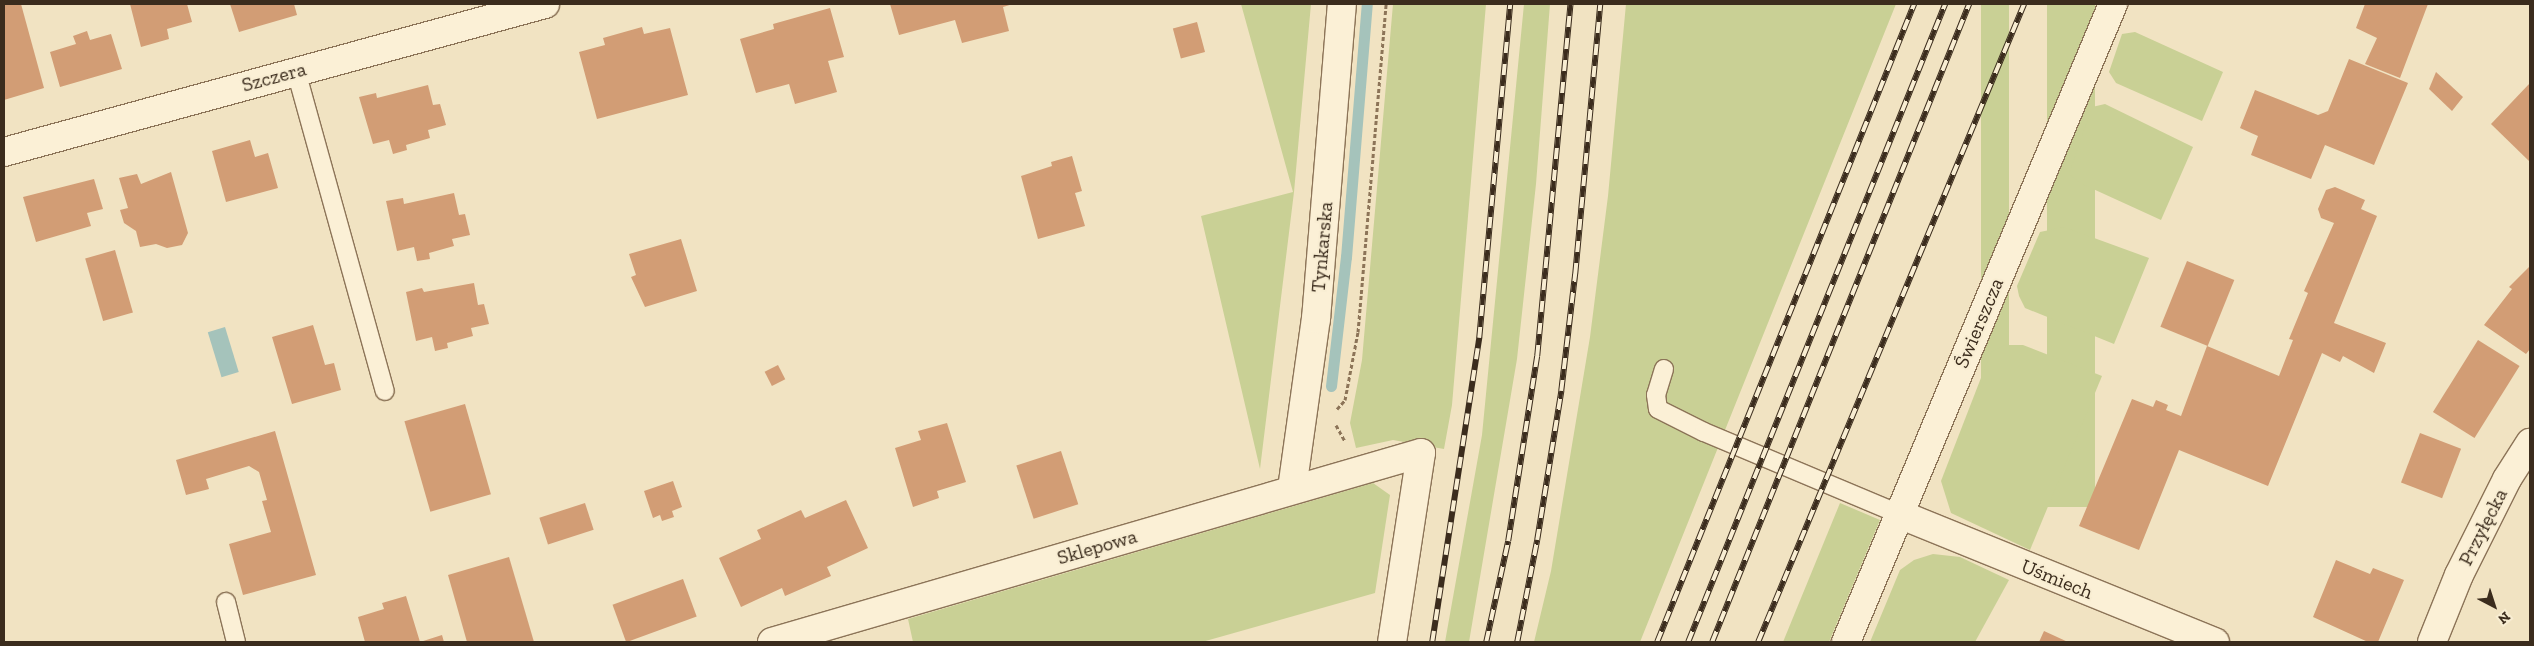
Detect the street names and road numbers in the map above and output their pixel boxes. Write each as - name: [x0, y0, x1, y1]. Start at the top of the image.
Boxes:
- street label: Szczera: [239, 57, 309, 97]
- street label: Tynkarska: [1306, 201, 1338, 293]
- street label: Świerszcza: [1949, 274, 2009, 372]
- street label: Przyłęcka: [2453, 484, 2513, 570]
- street label: Sklepowa: [1054, 524, 1140, 570]
- street label: Uśmiech: [2018, 554, 2096, 604]

